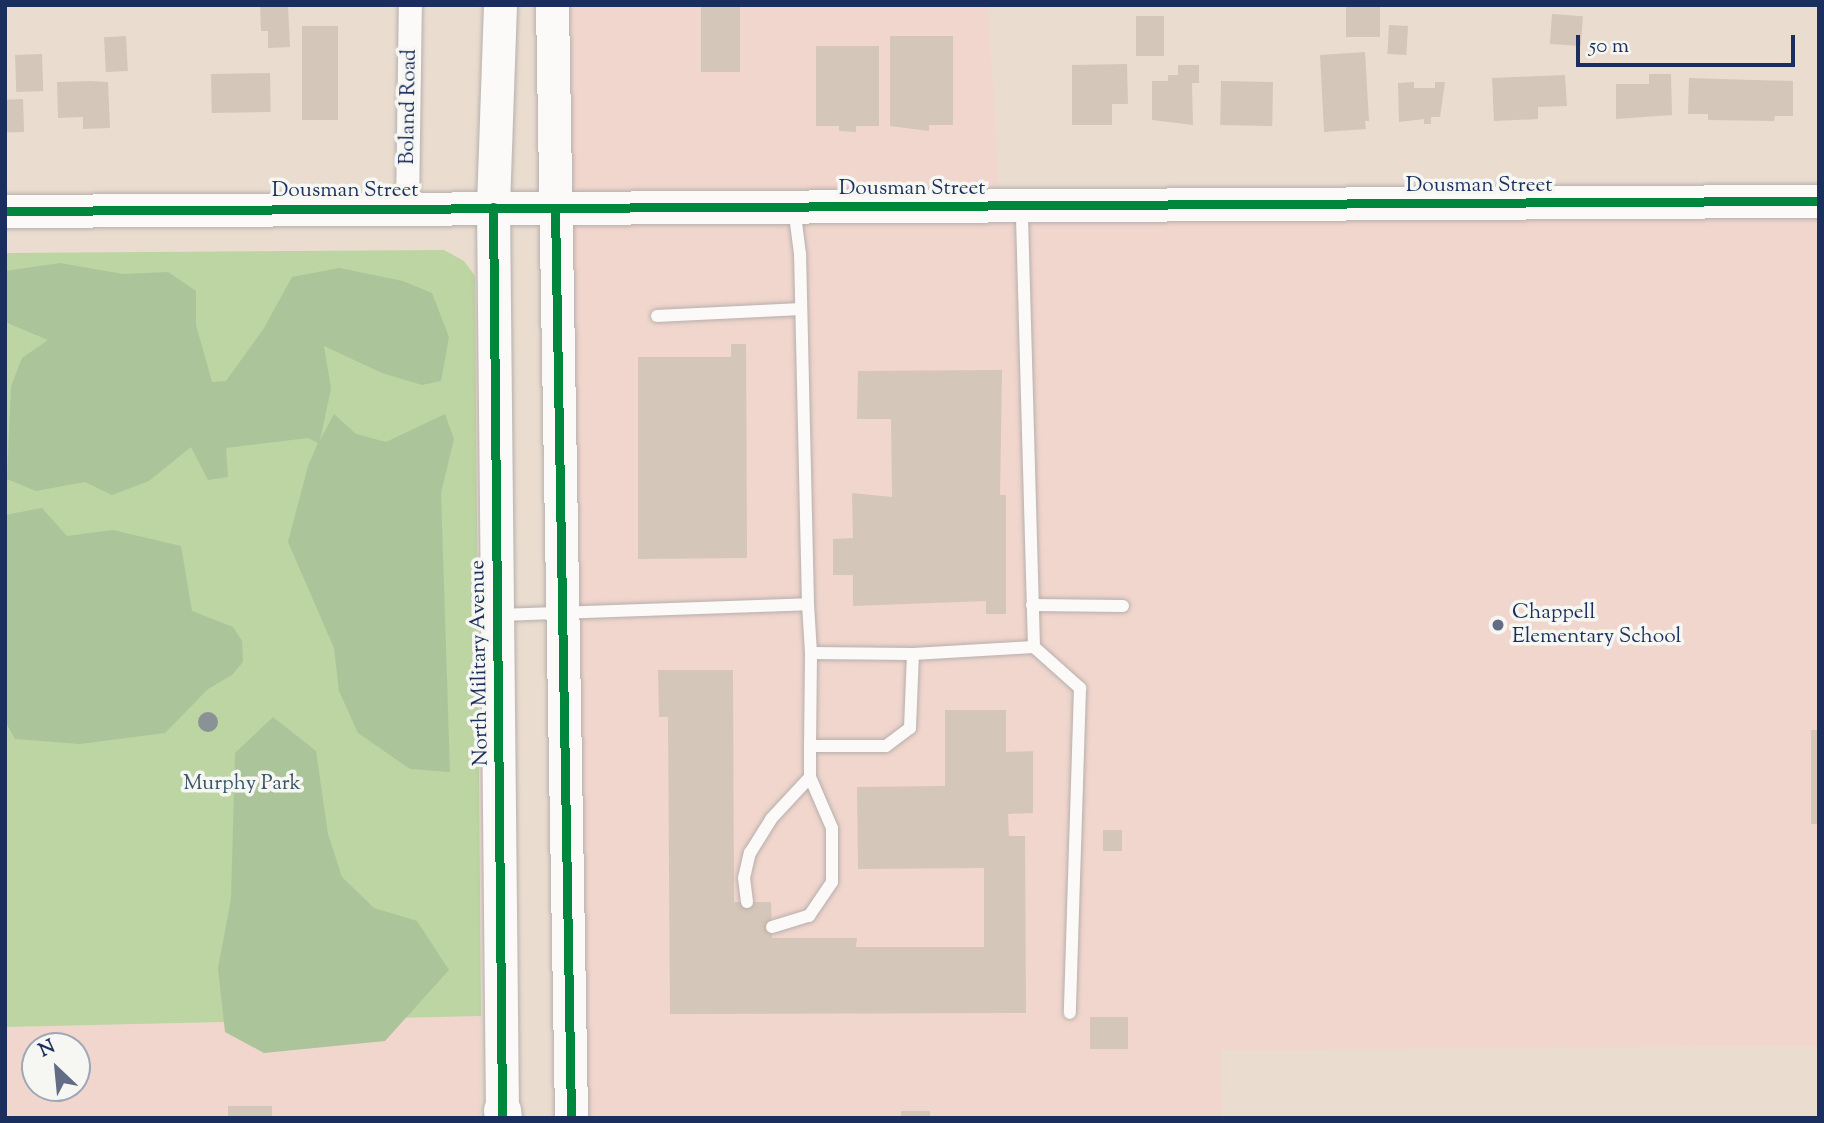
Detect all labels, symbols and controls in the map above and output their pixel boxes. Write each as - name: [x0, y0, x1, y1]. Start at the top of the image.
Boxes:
- scale bar: [1579, 21, 1798, 65]
- text: 50 m: [1589, 32, 1629, 62]
- street label: Boland Road: [395, 49, 423, 165]
- street label: Dousman Street: [1406, 173, 1552, 199]
- street label: Dousman Street: [839, 176, 985, 202]
- street label: Dousman Street: [272, 178, 418, 204]
- street label: North Military Avenue: [466, 560, 494, 766]
- place label: Chappell Elementary School: [1512, 600, 1681, 650]
- marker: Chappell Elementary School: [1490, 617, 1506, 633]
- park label: Murphy Park: [183, 771, 301, 797]
- north arrow: [21, 1032, 91, 1102]
- text: N: [35, 1034, 60, 1065]

